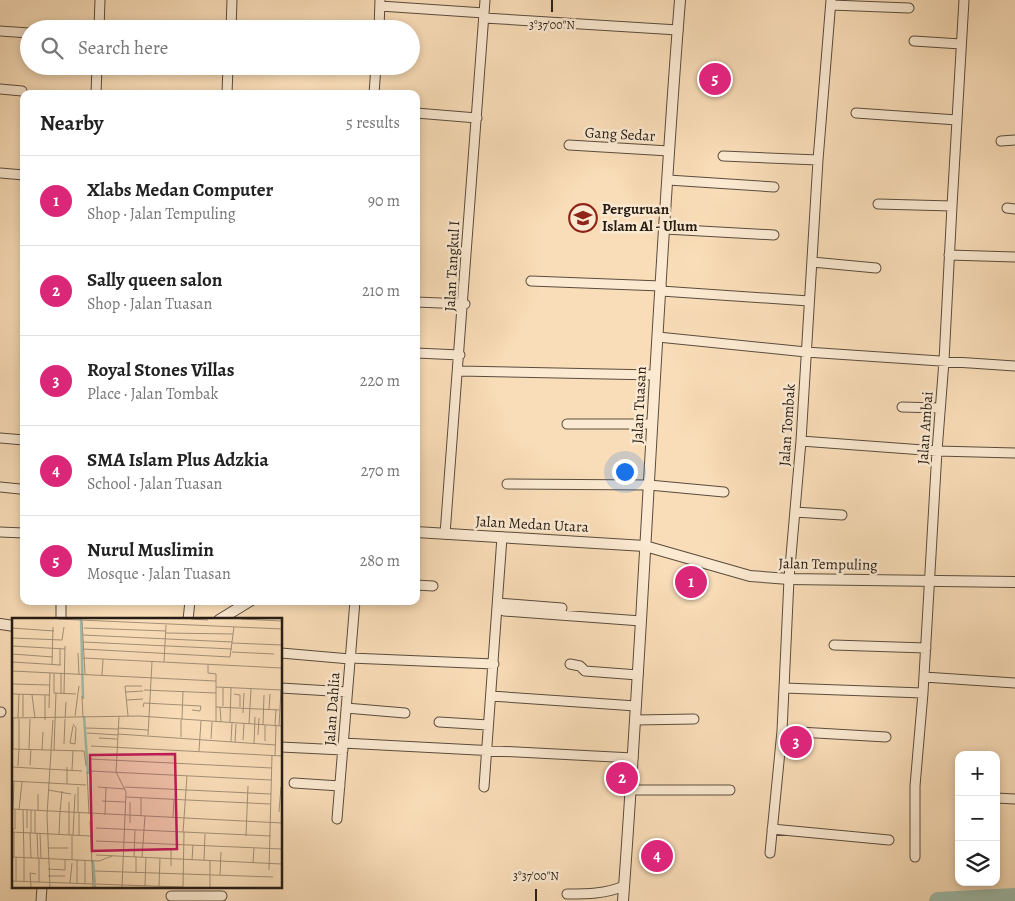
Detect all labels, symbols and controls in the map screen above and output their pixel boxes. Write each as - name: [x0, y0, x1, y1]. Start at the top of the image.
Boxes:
- text: 3°37'00"N: [529, 17, 575, 33]
- search box: [20, 20, 420, 75]
- icon: search: [38, 34, 66, 62]
- text: Search here: [78, 35, 168, 61]
- pin: 5: [699, 60, 731, 98]
- text: Nearby: [40, 109, 103, 137]
- text: 5 results: [346, 112, 400, 134]
- street label: Gang Sedar: [584, 122, 656, 146]
- text: Xlabs Medan Computer: [87, 177, 273, 203]
- text: 1: [53, 190, 59, 212]
- text: 90 m: [368, 190, 400, 212]
- place label: Perguruan Islam Al - Ulum: [602, 199, 698, 236]
- text: Shop · Jalan Tempuling: [87, 203, 236, 225]
- school or university icon: Perguruan Islam Al - Ulum: [568, 203, 598, 233]
- street label: Jalan Tangkul I: [440, 220, 464, 312]
- text: Sally queen salon: [87, 267, 222, 293]
- text: 2: [52, 280, 60, 302]
- text: 210 m: [362, 280, 400, 302]
- text: Shop · Jalan Tuasan: [87, 293, 212, 315]
- text: Royal Stones Villas: [87, 357, 234, 383]
- street label: Jalan Tuasan: [627, 366, 651, 444]
- text: 3: [53, 370, 59, 392]
- text: 220 m: [360, 370, 400, 392]
- text: Place · Jalan Tombak: [87, 383, 219, 405]
- street label: Jalan Tombak: [774, 383, 800, 467]
- street label: Jalan Ambai: [912, 391, 938, 465]
- text: SMA Islam Plus Adzkia: [87, 447, 269, 473]
- your location: [612, 459, 638, 485]
- text: 4: [52, 460, 60, 482]
- text: 270 m: [361, 460, 400, 482]
- text: School · Jalan Tuasan: [87, 473, 222, 495]
- street label: Jalan Medan Utara: [475, 511, 589, 537]
- text: Nurul Muslimin: [87, 537, 214, 563]
- text: 5: [53, 550, 59, 572]
- text: 280 m: [360, 550, 400, 572]
- street label: Jalan Tempuling: [778, 553, 878, 575]
- text: Mosque · Jalan Tuasan: [87, 563, 231, 585]
- pin: 1: [675, 563, 707, 601]
- inset map: [12, 618, 282, 888]
- street label: Jalan Dahlia: [319, 672, 345, 746]
- pin: 3: [780, 723, 812, 761]
- map controls: [955, 751, 1000, 886]
- button: +: [955, 751, 1000, 796]
- pin: 2: [606, 759, 638, 797]
- button: −: [955, 796, 1000, 841]
- pin: 4: [641, 837, 673, 875]
- button: layers: [955, 841, 1000, 886]
- text: 3°37'00"N: [513, 868, 559, 884]

